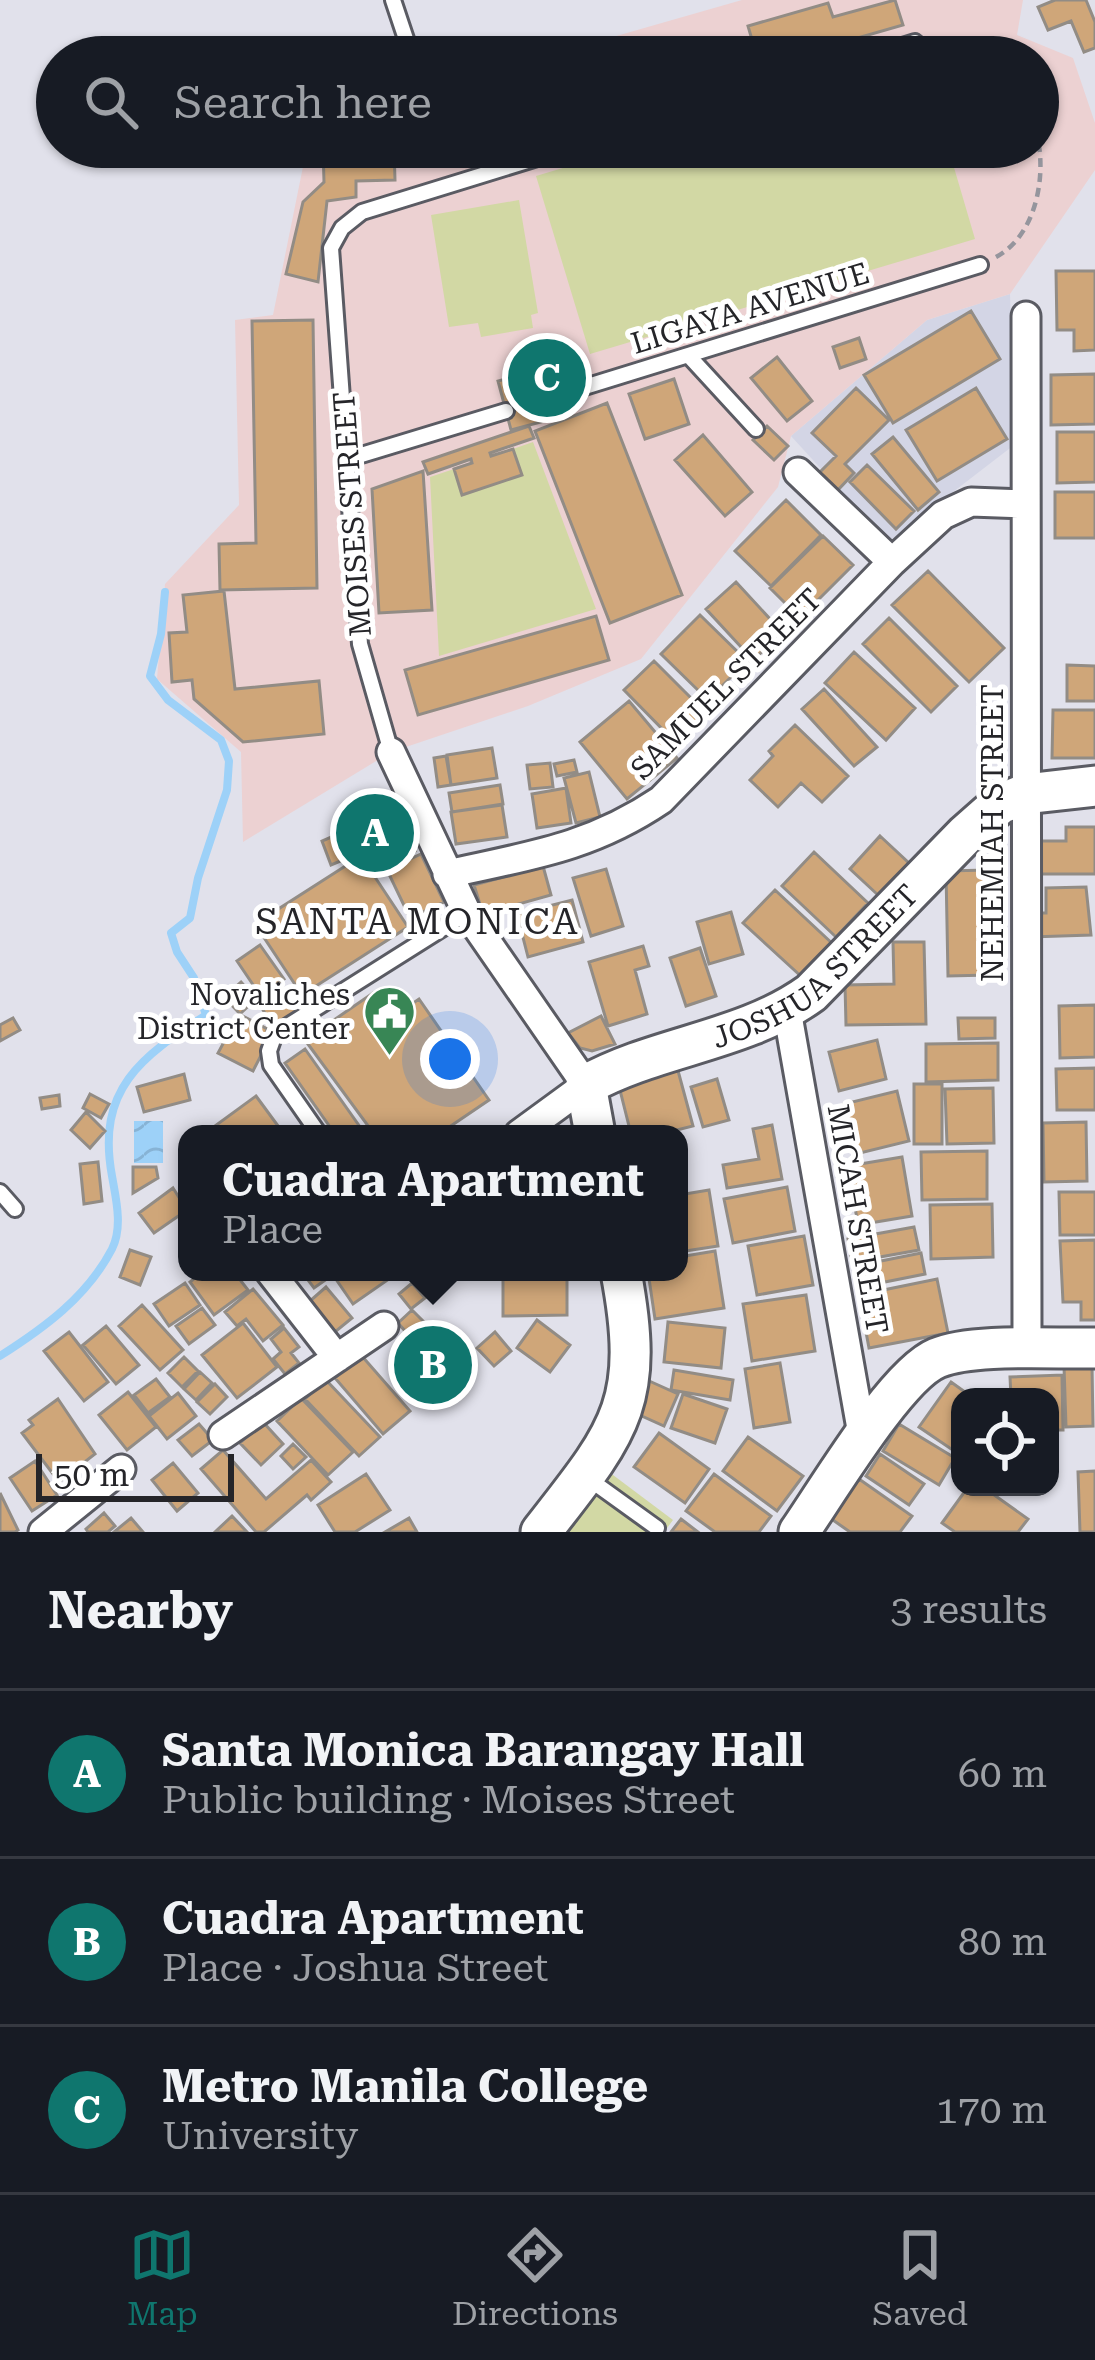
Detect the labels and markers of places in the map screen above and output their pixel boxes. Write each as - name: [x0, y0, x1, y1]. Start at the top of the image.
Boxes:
- pin: C: [508, 333, 586, 423]
- pin: A: [336, 788, 414, 878]
- place label: Novaliches District Center: [137, 977, 350, 1046]
- public building icon: Novaliches District Center: [361, 983, 417, 1057]
- pin: B: [394, 1320, 472, 1410]

